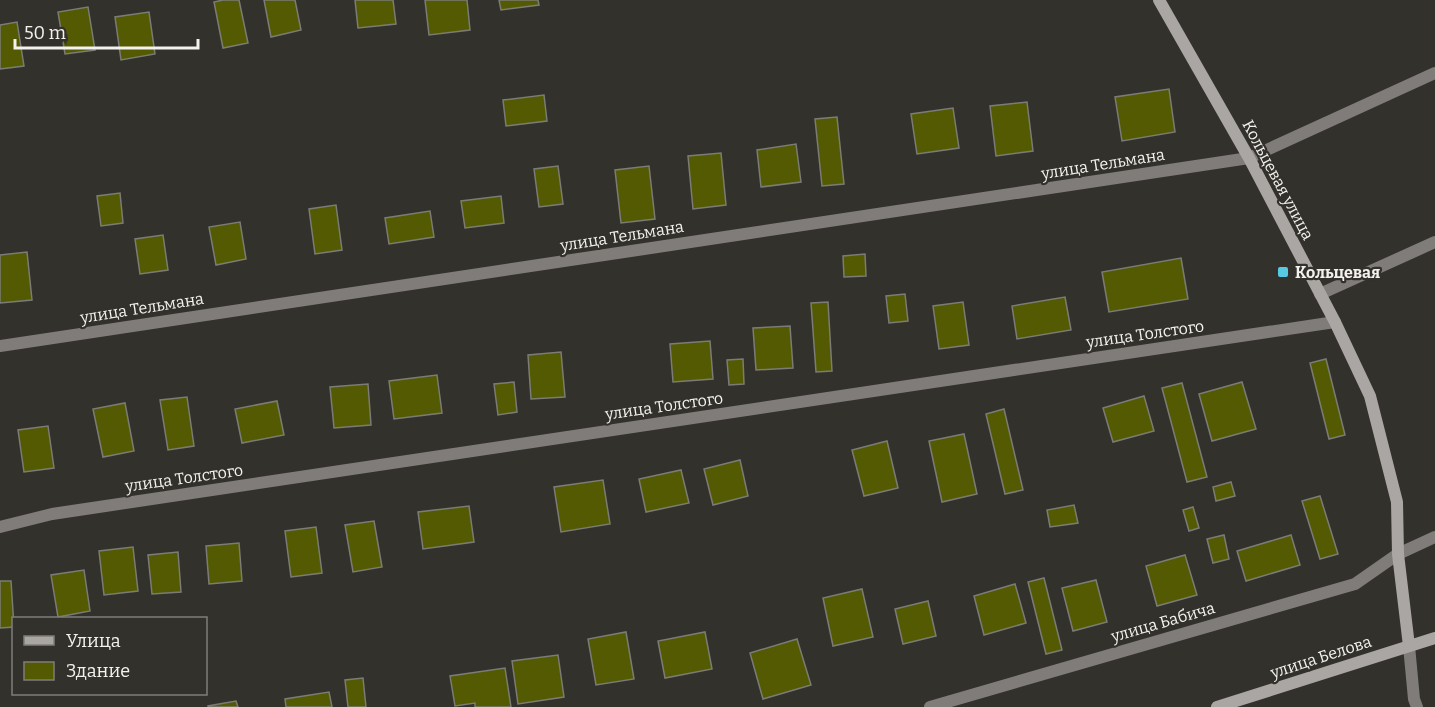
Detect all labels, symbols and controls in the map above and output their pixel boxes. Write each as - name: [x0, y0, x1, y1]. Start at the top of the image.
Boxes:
- scale bar: [15, 12, 198, 50]
- text: 50 m: [24, 22, 66, 44]
- street label: Кольцевая улица: [1238, 117, 1318, 243]
- street label: улица Тельмана: [1039, 145, 1166, 183]
- street label: улица Тельмана: [558, 217, 685, 255]
- place label: Кольцевая: [1295, 263, 1380, 282]
- marker: Кольцевая: [1276, 265, 1290, 279]
- street label: улица Тельмана: [78, 289, 205, 327]
- street label: улица Толстого: [1084, 316, 1205, 352]
- street label: улица Толстого: [603, 388, 724, 424]
- street label: улица Толстого: [123, 460, 244, 496]
- street label: улица Бабича: [1108, 598, 1217, 646]
- legend: [12, 617, 207, 695]
- text: Улица: [66, 630, 121, 652]
- street label: улица Белова: [1267, 632, 1374, 683]
- text: Здание: [66, 660, 130, 682]

